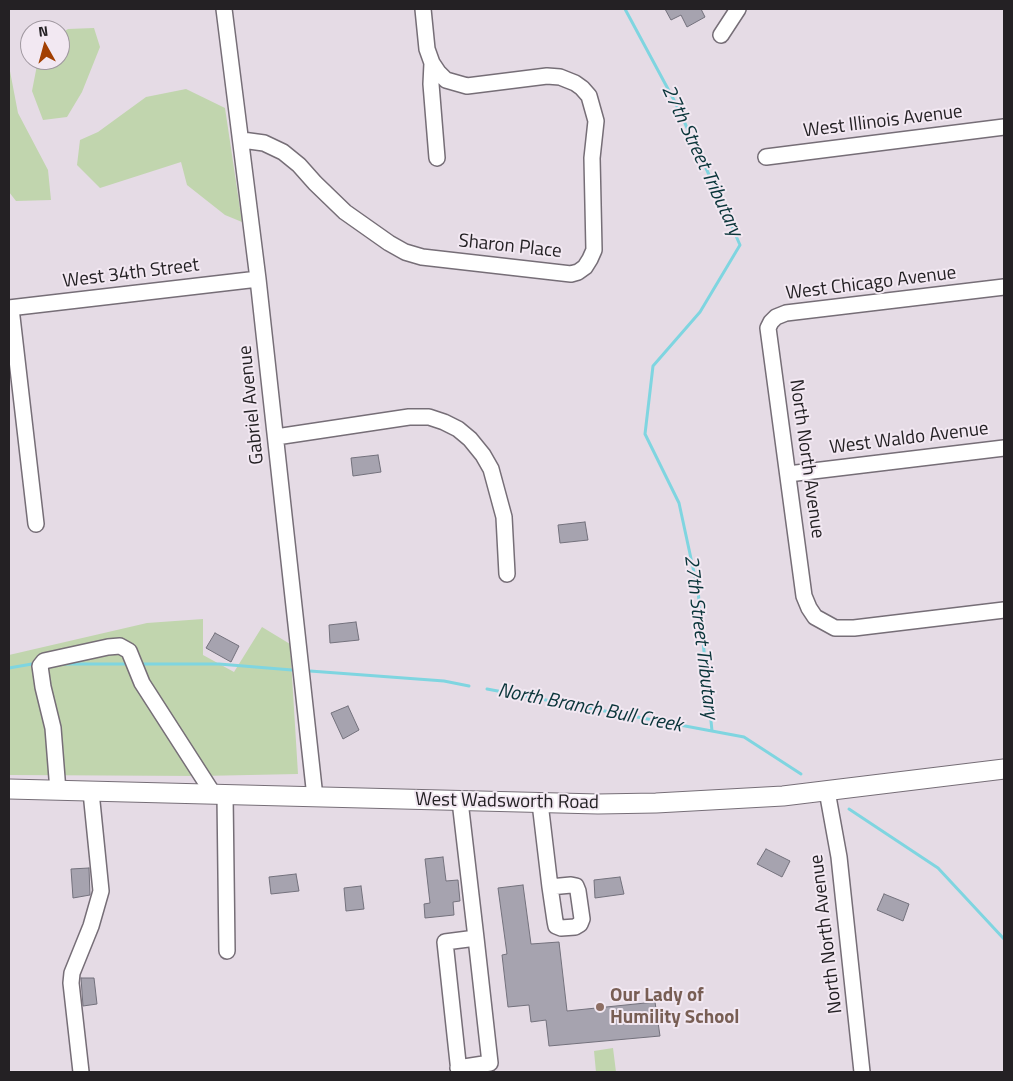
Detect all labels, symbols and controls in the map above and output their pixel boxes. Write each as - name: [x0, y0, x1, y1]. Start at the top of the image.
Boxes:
- north arrow: [20, 20, 70, 70]
- text: N: [37, 20, 49, 42]
- water label: 27th Street Tributary: [655, 81, 747, 241]
- street label: West Illinois Avenue: [802, 101, 964, 143]
- street label: Sharon Place: [457, 230, 563, 264]
- street label: West 34th Street: [62, 254, 200, 294]
- street label: West Chicago Avenue: [784, 262, 958, 306]
- street label: Gabriel Avenue: [234, 344, 270, 466]
- street label: North North Avenue: [784, 378, 828, 540]
- street label: West Waldo Avenue: [828, 418, 990, 460]
- water label: 27th Street Tributary: [678, 554, 722, 720]
- water label: North Branch Bull Creek: [496, 679, 684, 739]
- street label: West Wadsworth Road: [415, 789, 599, 815]
- street label: North North Avenue: [806, 853, 848, 1015]
- place label: Our Lady of Humility School: [610, 985, 740, 1029]
- marker: Our Lady of Humility School: [594, 1001, 606, 1013]

